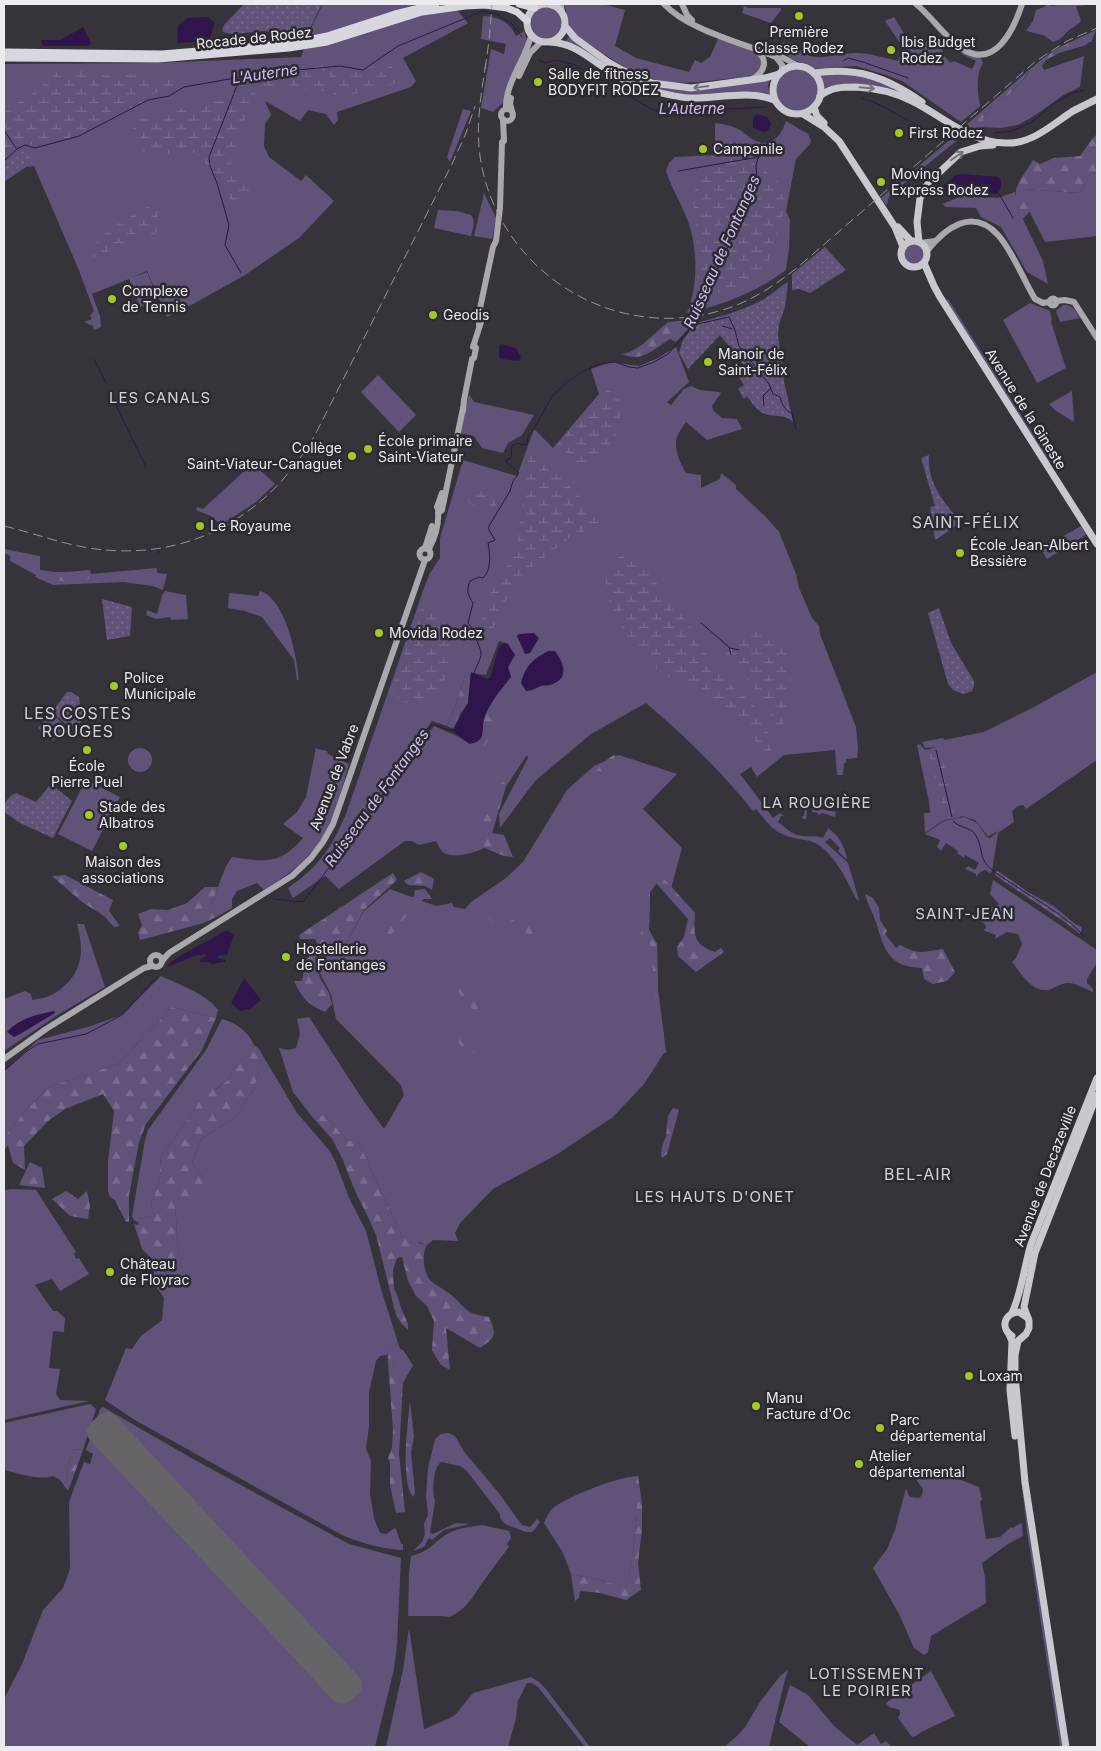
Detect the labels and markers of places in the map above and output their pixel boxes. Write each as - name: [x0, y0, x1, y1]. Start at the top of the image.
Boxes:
- marker: Première Classe Rodez: [793, 10, 805, 22]
- place label: Première Classe Rodez: [754, 23, 844, 56]
- place label: Ibis Budget Rodez: [901, 33, 976, 66]
- marker: Ibis Budget Rodez: [885, 44, 897, 56]
- place label: Salle de fitness BODYFIT RODEZ: [548, 65, 659, 98]
- marker: Salle de fitness BODYFIT RODEZ: [532, 76, 544, 88]
- place label: First Rodez: [909, 124, 983, 141]
- marker: First Rodez: [893, 127, 905, 139]
- place label: Campanile: [713, 140, 783, 157]
- marker: Campanile: [697, 143, 709, 155]
- place label: Moving Express Rodez: [891, 165, 989, 198]
- marker: Moving Express Rodez: [875, 176, 887, 188]
- place label: Complexe de Tennis: [122, 282, 188, 315]
- marker: Complexe de Tennis: [106, 293, 118, 305]
- place label: Geodis: [443, 306, 489, 323]
- marker: Geodis: [427, 309, 439, 321]
- place label: Manoir de Saint-Félix: [718, 345, 788, 378]
- marker: Manoir de Saint-Félix: [702, 356, 714, 368]
- place label: École primaire Saint-Viateur: [378, 432, 472, 465]
- place label: Collège Saint-Viateur-Canaguet: [187, 439, 342, 472]
- marker: École primaire Saint-Viateur: [362, 443, 374, 455]
- marker: Collège Saint-Viateur-Canaguet: [346, 450, 358, 462]
- place label: Le Royaume: [210, 517, 291, 534]
- marker: Le Royaume: [194, 520, 206, 532]
- place label: École Jean-Albert Bessière: [970, 536, 1089, 569]
- marker: École Jean-Albert Bessière: [954, 547, 966, 559]
- place label: Movida Rodez: [389, 624, 483, 641]
- marker: Movida Rodez: [373, 627, 385, 639]
- place label: Police Municipale: [124, 669, 196, 702]
- marker: Police Municipale: [108, 680, 120, 692]
- marker: École Pierre Puel: [81, 744, 93, 756]
- place label: École Pierre Puel: [51, 757, 123, 790]
- place label: Stade des Albatros: [99, 798, 165, 831]
- marker: Stade des Albatros: [83, 809, 95, 821]
- marker: Maison des associations: [117, 840, 129, 852]
- place label: Maison des associations: [82, 853, 164, 886]
- place label: Hostellerie de Fontanges: [296, 940, 386, 973]
- marker: Hostellerie de Fontanges: [280, 951, 292, 963]
- place label: Château de Floyrac: [120, 1255, 189, 1288]
- marker: Château de Floyrac: [104, 1266, 116, 1278]
- place label: Loxam: [979, 1367, 1023, 1384]
- marker: Loxam: [963, 1370, 975, 1382]
- place label: Manu Facture d'Oc: [766, 1389, 851, 1422]
- marker: Manu Facture d'Oc: [750, 1400, 762, 1412]
- place label: Parc départemental: [890, 1411, 986, 1444]
- marker: Parc départemental: [874, 1422, 886, 1434]
- place label: Atelier départemental: [869, 1447, 965, 1480]
- marker: Atelier départemental: [853, 1458, 865, 1470]

